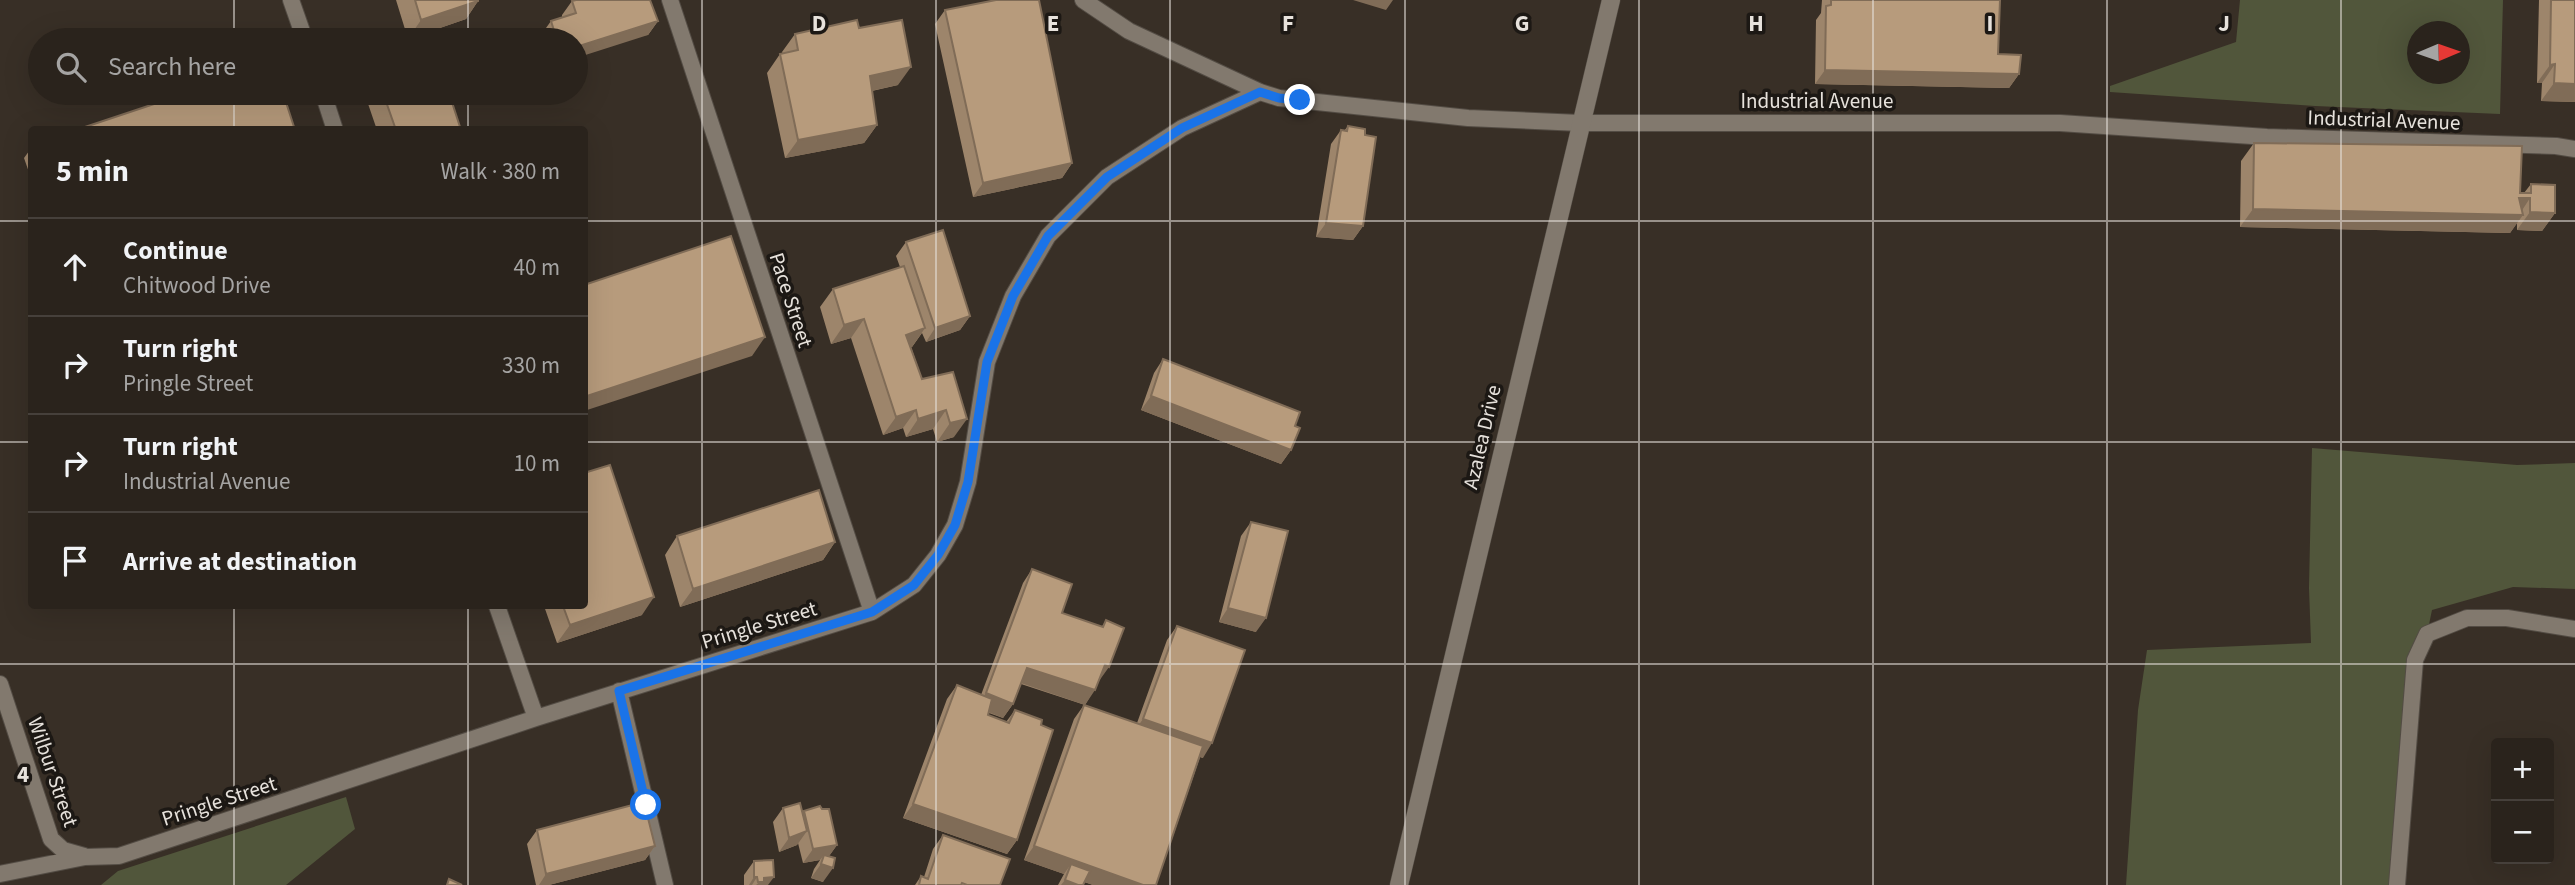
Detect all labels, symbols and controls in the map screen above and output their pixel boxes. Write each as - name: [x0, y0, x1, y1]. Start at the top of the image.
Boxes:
- text: D: [812, 7, 826, 40]
- text: E: [1047, 7, 1059, 40]
- text: F: [1282, 7, 1294, 40]
- text: G: [1515, 7, 1529, 40]
- text: H: [1748, 7, 1764, 40]
- text: I: [1987, 7, 1993, 40]
- text: J: [2218, 7, 2230, 40]
- north arrow: [2407, 21, 2470, 84]
- search box: [28, 28, 588, 105]
- icon: search: [52, 48, 90, 86]
- text: Search here: [108, 48, 236, 85]
- route end: [1284, 84, 1315, 115]
- street label: Industrial Avenue: [1741, 86, 1893, 116]
- street label: Industrial Avenue: [2307, 102, 2461, 138]
- text: 5 min: [56, 150, 129, 193]
- text: Walk · 380 m: [441, 155, 560, 188]
- text: Continue: [123, 232, 228, 269]
- icon: ahead: [56, 248, 94, 286]
- street label: Pace Street: [762, 249, 820, 351]
- text: 40 m: [513, 251, 560, 284]
- text: Chitwood Drive: [123, 269, 271, 302]
- text: Turn right: [123, 330, 238, 367]
- icon: right: [56, 346, 94, 384]
- text: 330 m: [502, 349, 560, 382]
- text: Pringle Street: [123, 367, 253, 400]
- street label: Azalea Drive: [1455, 382, 1509, 492]
- text: Turn right: [123, 428, 238, 465]
- icon: right: [56, 444, 94, 482]
- text: 10 m: [513, 447, 560, 480]
- text: Industrial Avenue: [123, 465, 290, 498]
- icon: arrive: [56, 542, 94, 580]
- text: Arrive at destination: [123, 543, 357, 580]
- street label: Pringle Street: [698, 593, 820, 657]
- street label: Wilbur Street: [20, 713, 86, 831]
- map controls: [2491, 738, 2554, 864]
- button: +: [2491, 738, 2554, 801]
- text: 4: [17, 758, 29, 791]
- street label: Pringle Street: [158, 768, 280, 834]
- route start: [630, 789, 661, 820]
- button: −: [2491, 801, 2554, 864]

